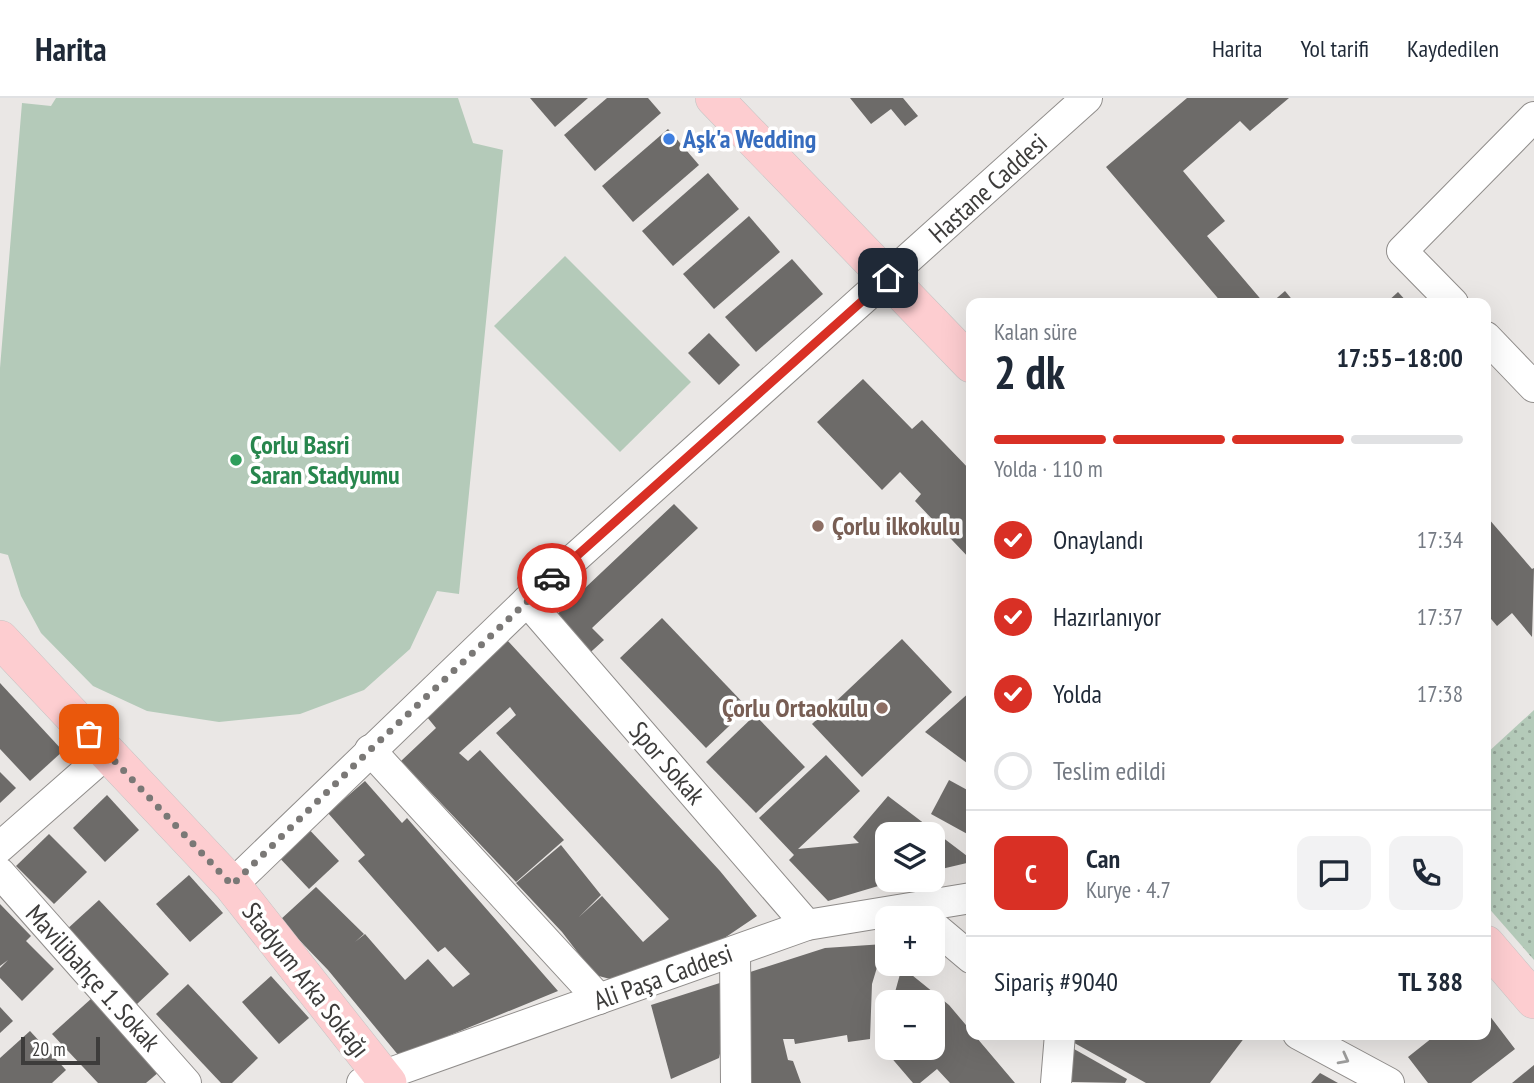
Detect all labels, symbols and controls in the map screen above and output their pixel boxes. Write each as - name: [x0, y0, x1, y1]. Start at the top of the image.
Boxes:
- text: Harita: [35, 27, 107, 70]
- text: Harita: [1212, 33, 1262, 64]
- text: Yol tarifi: [1300, 33, 1369, 64]
- text: Kaydedilen: [1407, 33, 1499, 64]
- place label: Aşk'a Wedding: [682, 122, 816, 155]
- street label: Hastane Caddesi: [922, 126, 1054, 249]
- marker: Aşk'a Wedding: [661, 131, 677, 147]
- pin: [858, 248, 918, 308]
- icon: home: [869, 259, 907, 297]
- text: Kalan süre: [994, 317, 1077, 346]
- text: 17:55–18:00: [1336, 341, 1463, 374]
- text: 2 dk: [994, 342, 1065, 402]
- place label: Çorlu Basri Saran Stadyumu: [250, 428, 400, 491]
- marker: Çorlu Basri Saran Stadyumu: [228, 452, 244, 468]
- text: Yolda · 110 m: [994, 454, 1103, 483]
- place label: Çorlu ilkokulu: [832, 509, 960, 542]
- marker: Çorlu ilkokulu: [810, 518, 826, 534]
- icon: check: [994, 521, 1032, 559]
- text: Onaylandı: [1053, 523, 1144, 556]
- text: 17:34: [1417, 525, 1463, 554]
- courier: [517, 543, 587, 613]
- icon: car: [533, 559, 571, 597]
- icon: check: [994, 598, 1032, 636]
- text: Hazırlanıyor: [1053, 600, 1161, 633]
- text: 17:37: [1417, 602, 1463, 631]
- icon: check: [994, 675, 1032, 713]
- text: Yolda: [1053, 677, 1102, 710]
- text: 17:38: [1417, 679, 1463, 708]
- place label: Çorlu Ortaokulu: [722, 691, 868, 724]
- marker: Çorlu Ortaokulu: [874, 700, 890, 716]
- pin: [59, 704, 119, 764]
- street label: Spor Sokak: [622, 714, 712, 811]
- icon: bag: [70, 715, 108, 753]
- text: Teslim edildi: [1053, 754, 1166, 787]
- map controls: [875, 822, 945, 1060]
- button: layers: [875, 822, 945, 892]
- button: chat: [1297, 836, 1371, 910]
- button: phone: [1389, 836, 1463, 910]
- text: Can: [1086, 842, 1120, 875]
- text: C: [1025, 857, 1037, 890]
- text: Kurye · 4.7: [1086, 875, 1171, 904]
- street label: Stadyum Arka Sokağı: [236, 896, 377, 1064]
- street label: Mavilibahçe 1. Sokak: [19, 898, 168, 1058]
- button: +: [875, 906, 945, 976]
- street label: Ali Paşa Caddesi: [589, 936, 737, 1017]
- text: Sipariş #9040: [994, 965, 1118, 998]
- text: TL 388: [1398, 965, 1463, 998]
- button: −: [875, 990, 945, 1060]
- scale bar: [21, 1034, 100, 1066]
- text: 20 m: [32, 1037, 66, 1061]
- one-way arrow: [1337, 1050, 1349, 1064]

